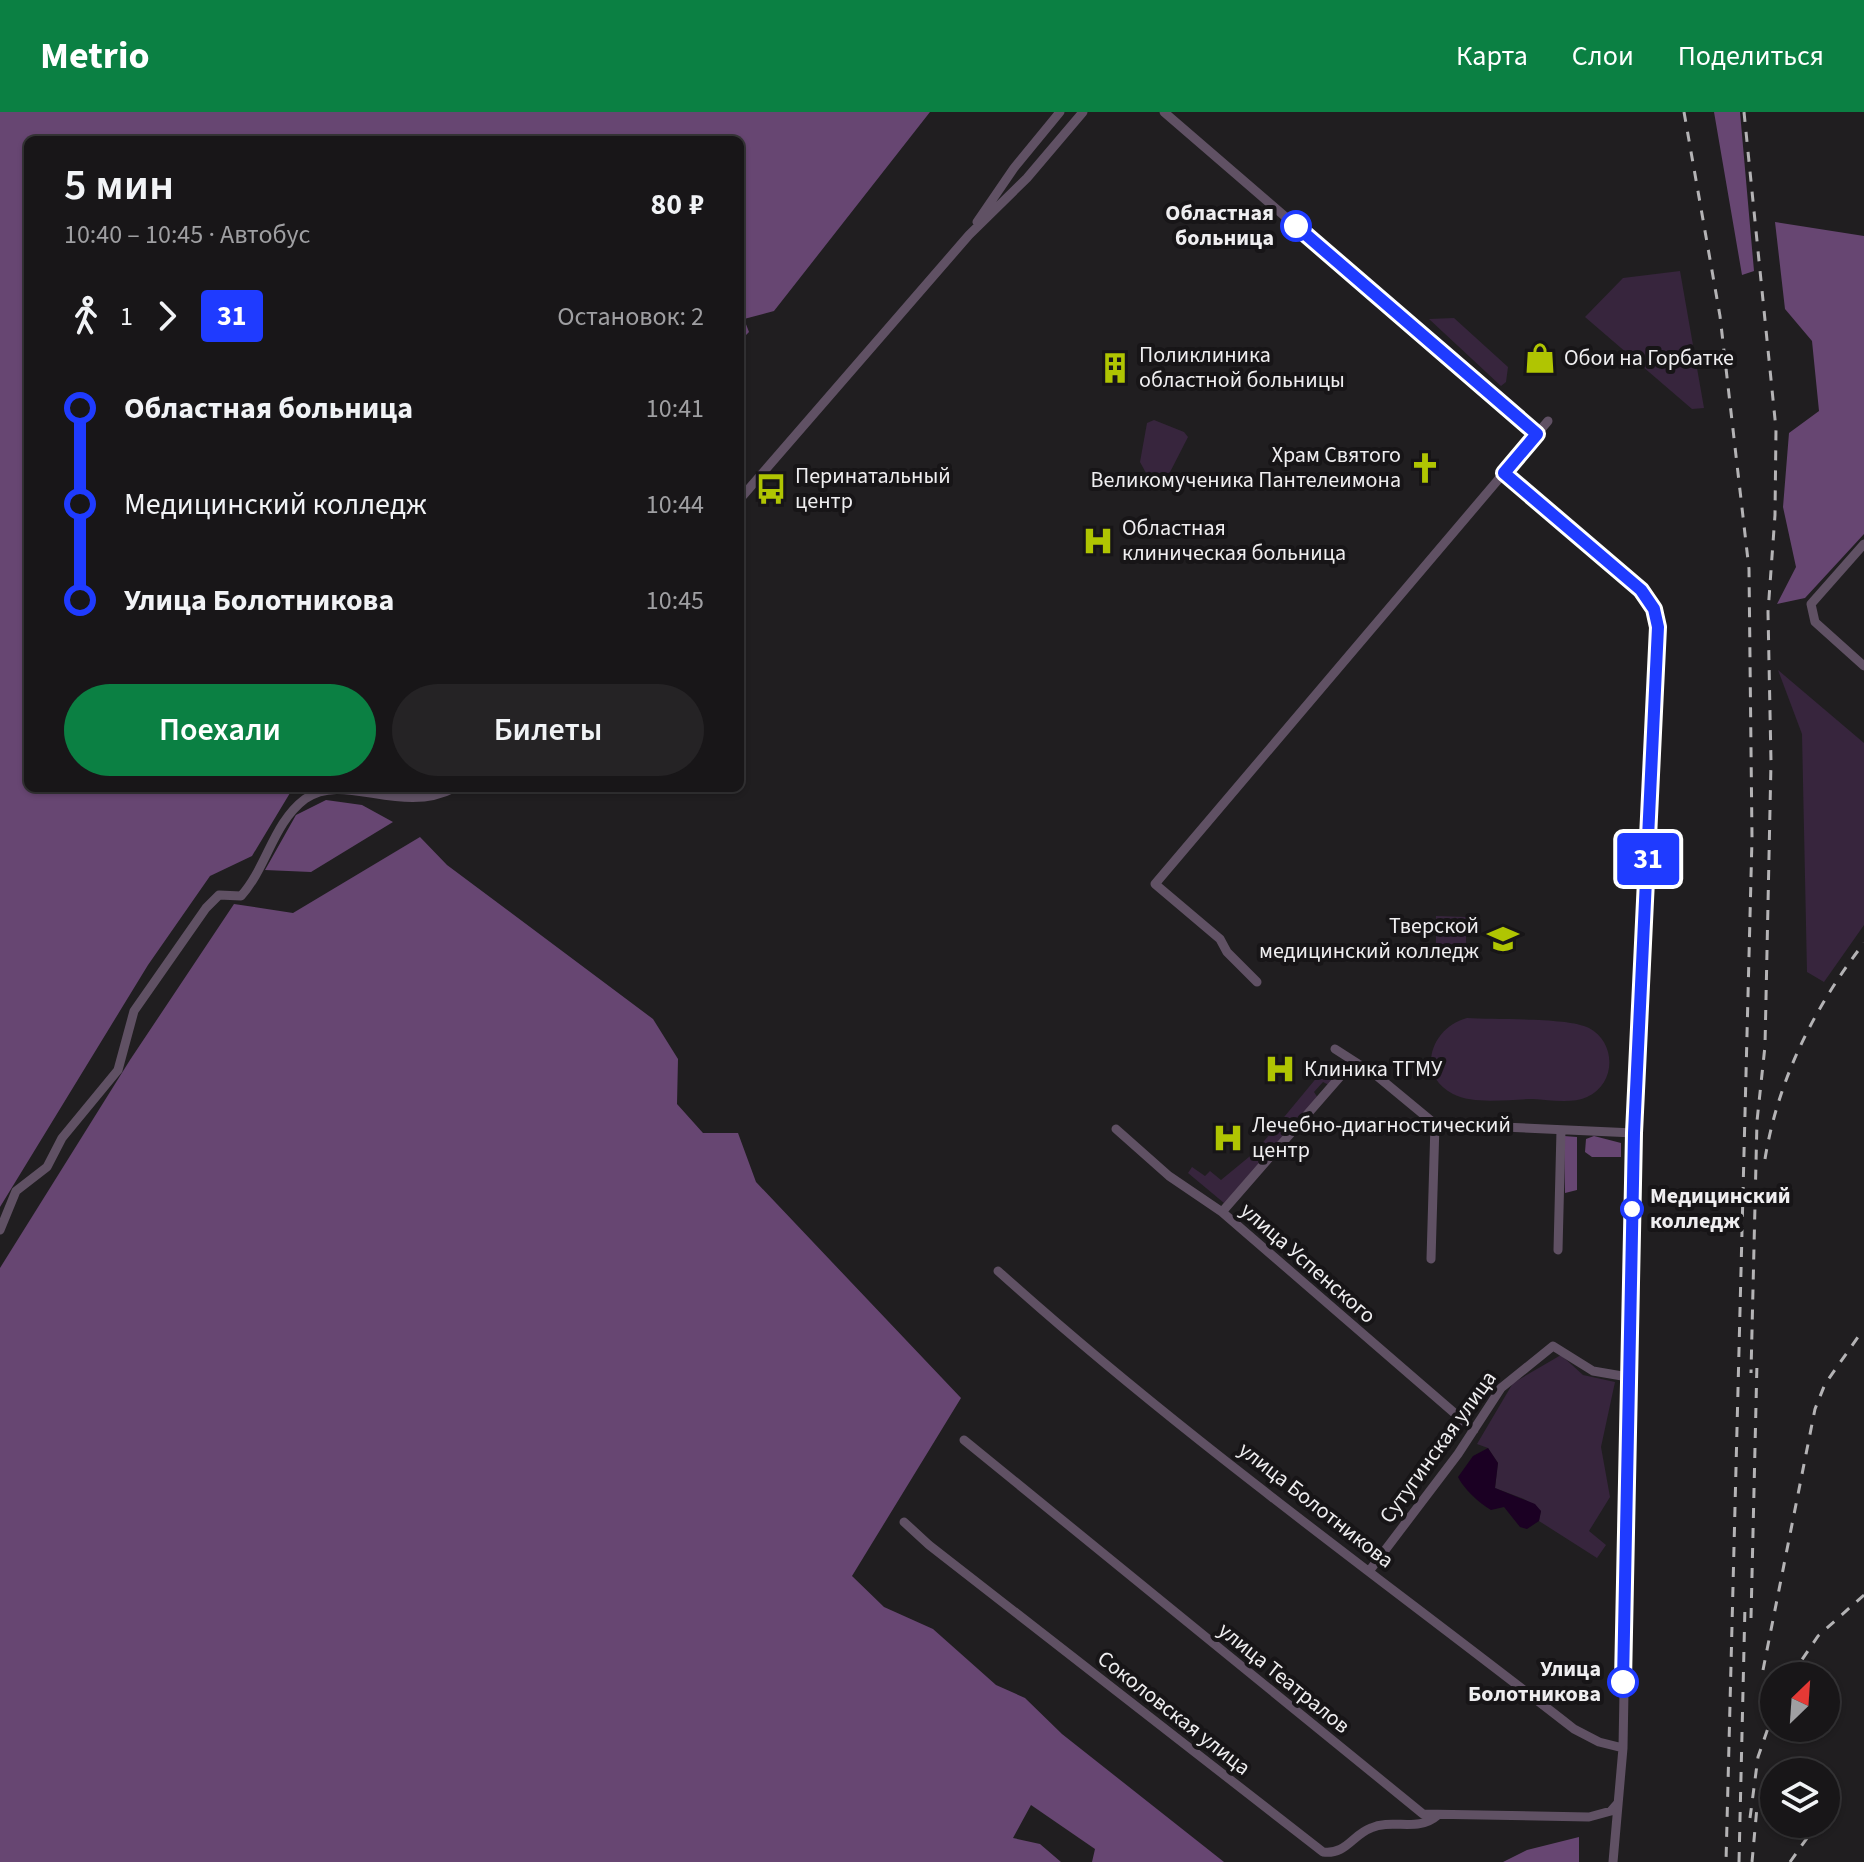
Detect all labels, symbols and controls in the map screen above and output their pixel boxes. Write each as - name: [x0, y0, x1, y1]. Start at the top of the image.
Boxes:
- text: Metrio: [40, 29, 150, 83]
- text: Карта: [1456, 36, 1528, 76]
- text: Слои: [1572, 36, 1634, 76]
- text: Поделиться: [1678, 36, 1824, 76]
- text: 5 мин: [64, 154, 174, 217]
- text: 80 ₽: [650, 183, 704, 226]
- place label: Областная больница: [1165, 197, 1274, 254]
- marker: Областная больница: [1281, 211, 1311, 241]
- text: 10:40 – 10:45 · Автобус: [64, 216, 310, 253]
- icon: walk: [64, 294, 108, 338]
- icon: forward: [145, 294, 189, 338]
- text: 31: [217, 296, 247, 336]
- text: 1: [120, 298, 133, 335]
- text: Остановок: 2: [557, 298, 704, 335]
- place label: Поликлиника областной больницы: [1139, 339, 1345, 396]
- shop icon: Обои на Горбатке: [1523, 341, 1557, 375]
- place label: Обои на Горбатке: [1564, 342, 1734, 374]
- building icon: Поликлиника областной больницы: [1098, 351, 1132, 385]
- text: Областная больница: [124, 387, 413, 430]
- text: 10:41: [646, 390, 704, 427]
- place label: Храм Святого Великомученика Пантелеимона: [1091, 439, 1401, 496]
- church icon: Храм Святого Великомученика Пантелеимона: [1408, 451, 1442, 485]
- place label: Перинатальный центр: [795, 460, 951, 517]
- bus stop icon: Перинатальный центр: [754, 472, 788, 506]
- text: Медицинский колледж: [124, 483, 427, 526]
- text: 10:44: [646, 486, 704, 523]
- place label: Областная клиническая больница: [1122, 512, 1346, 569]
- hospital icon: Областная клиническая больница: [1081, 524, 1115, 558]
- text: Улица Болотникова: [124, 579, 394, 622]
- text: 10:45: [646, 582, 704, 619]
- button: Поехали: [64, 684, 376, 776]
- button: Билеты: [392, 684, 704, 776]
- line badge: 31: [1612, 833, 1684, 885]
- text: 31: [1633, 839, 1663, 879]
- place label: Тверской медицинский колледж: [1259, 910, 1479, 967]
- school or university icon: Тверской медицинский колледж: [1486, 922, 1520, 956]
- hospital icon: Клиника ТГМУ: [1263, 1052, 1297, 1086]
- place label: Клиника ТГМУ: [1304, 1053, 1443, 1085]
- place label: Лечебно-диагностический центр: [1252, 1109, 1511, 1166]
- hospital icon: Лечебно-диагностический центр: [1211, 1121, 1245, 1155]
- place label: Медицинский колледж: [1650, 1180, 1791, 1237]
- street label: улица Успенского: [1233, 1195, 1383, 1331]
- marker: Медицинский колледж: [1621, 1198, 1643, 1220]
- street label: Сутугинская улица: [1372, 1364, 1504, 1530]
- street label: улица Болотникова: [1231, 1434, 1401, 1576]
- street label: улица Театралов: [1211, 1615, 1357, 1741]
- street label: Соколовская улица: [1091, 1643, 1257, 1783]
- place label: Улица Болотникова: [1468, 1653, 1601, 1710]
- north arrow: [1760, 1662, 1840, 1742]
- map controls: [1760, 1662, 1840, 1838]
- marker: Улица Болотникова: [1608, 1667, 1638, 1697]
- button: layers: [1760, 1758, 1840, 1838]

